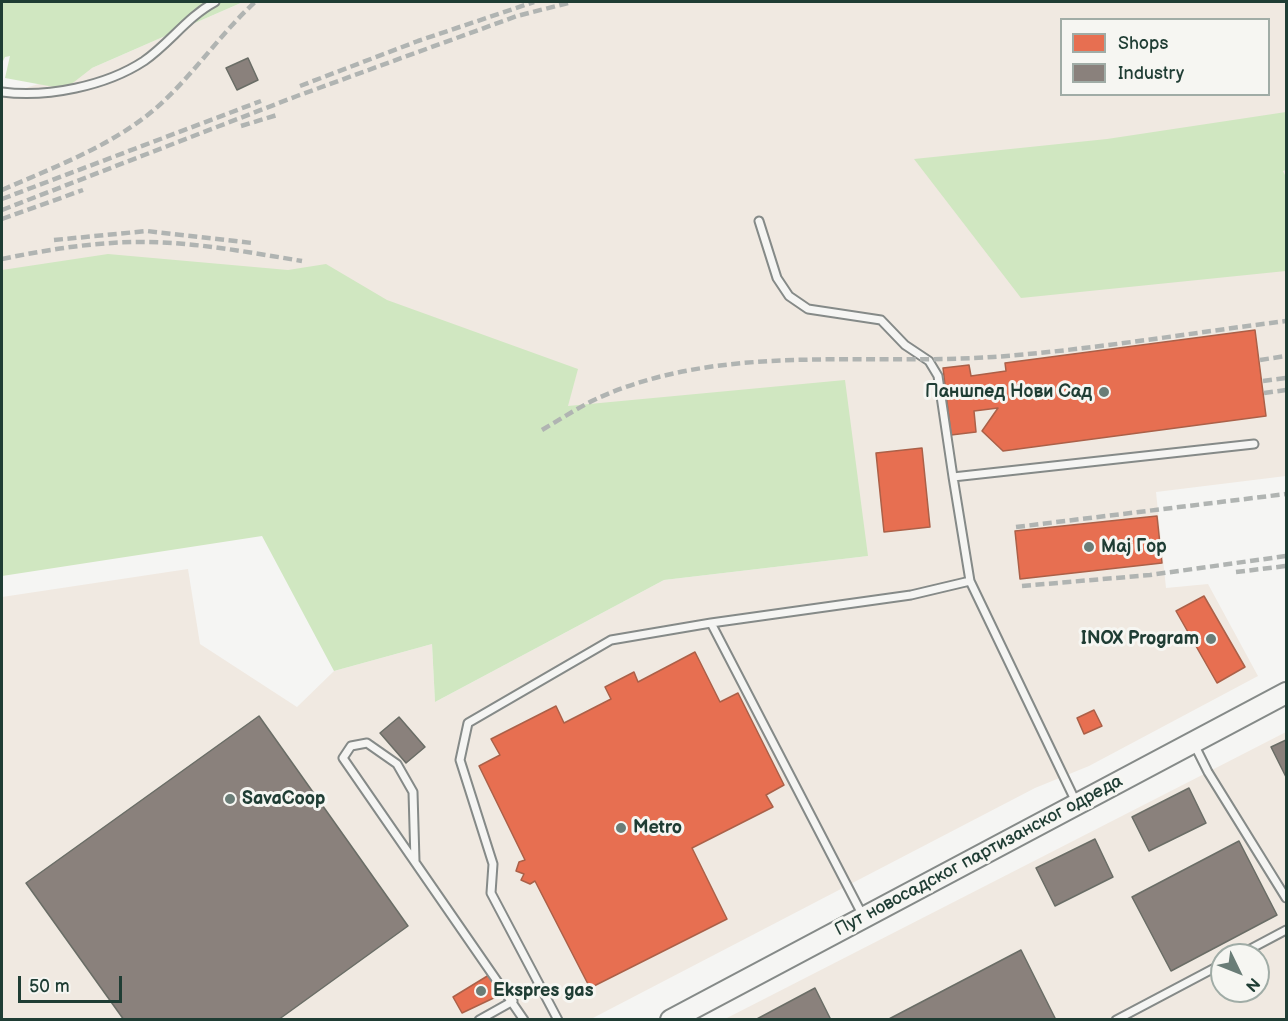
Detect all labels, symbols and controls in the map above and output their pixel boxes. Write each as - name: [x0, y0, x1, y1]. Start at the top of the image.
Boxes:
- legend: [1060, 18, 1270, 96]
- text: Shops: [1118, 33, 1168, 54]
- text: Industry: [1118, 63, 1184, 84]
- place label: Паншпед Нови Сад: [925, 381, 1092, 403]
- marker: Паншпед Нови Сад: [1097, 385, 1111, 399]
- place label: Мај Гор: [1101, 536, 1167, 558]
- marker: Мај Гор: [1082, 540, 1096, 554]
- place label: INOX Program: [1081, 628, 1199, 650]
- marker: INOX Program: [1204, 632, 1218, 646]
- street label: Пут новосадског партизанског одреда: [831, 771, 1127, 941]
- place label: SavaCoop: [242, 788, 325, 810]
- marker: SavaCoop: [223, 792, 237, 806]
- place label: Metro: [633, 817, 682, 839]
- marker: Metro: [614, 821, 628, 835]
- north arrow: [1210, 943, 1270, 1003]
- scale bar: [21, 964, 124, 1002]
- text: N: [1241, 973, 1263, 995]
- text: 50 m: [29, 976, 70, 997]
- place label: Ekspres gas: [493, 980, 594, 1002]
- marker: Ekspres gas: [474, 984, 488, 998]

